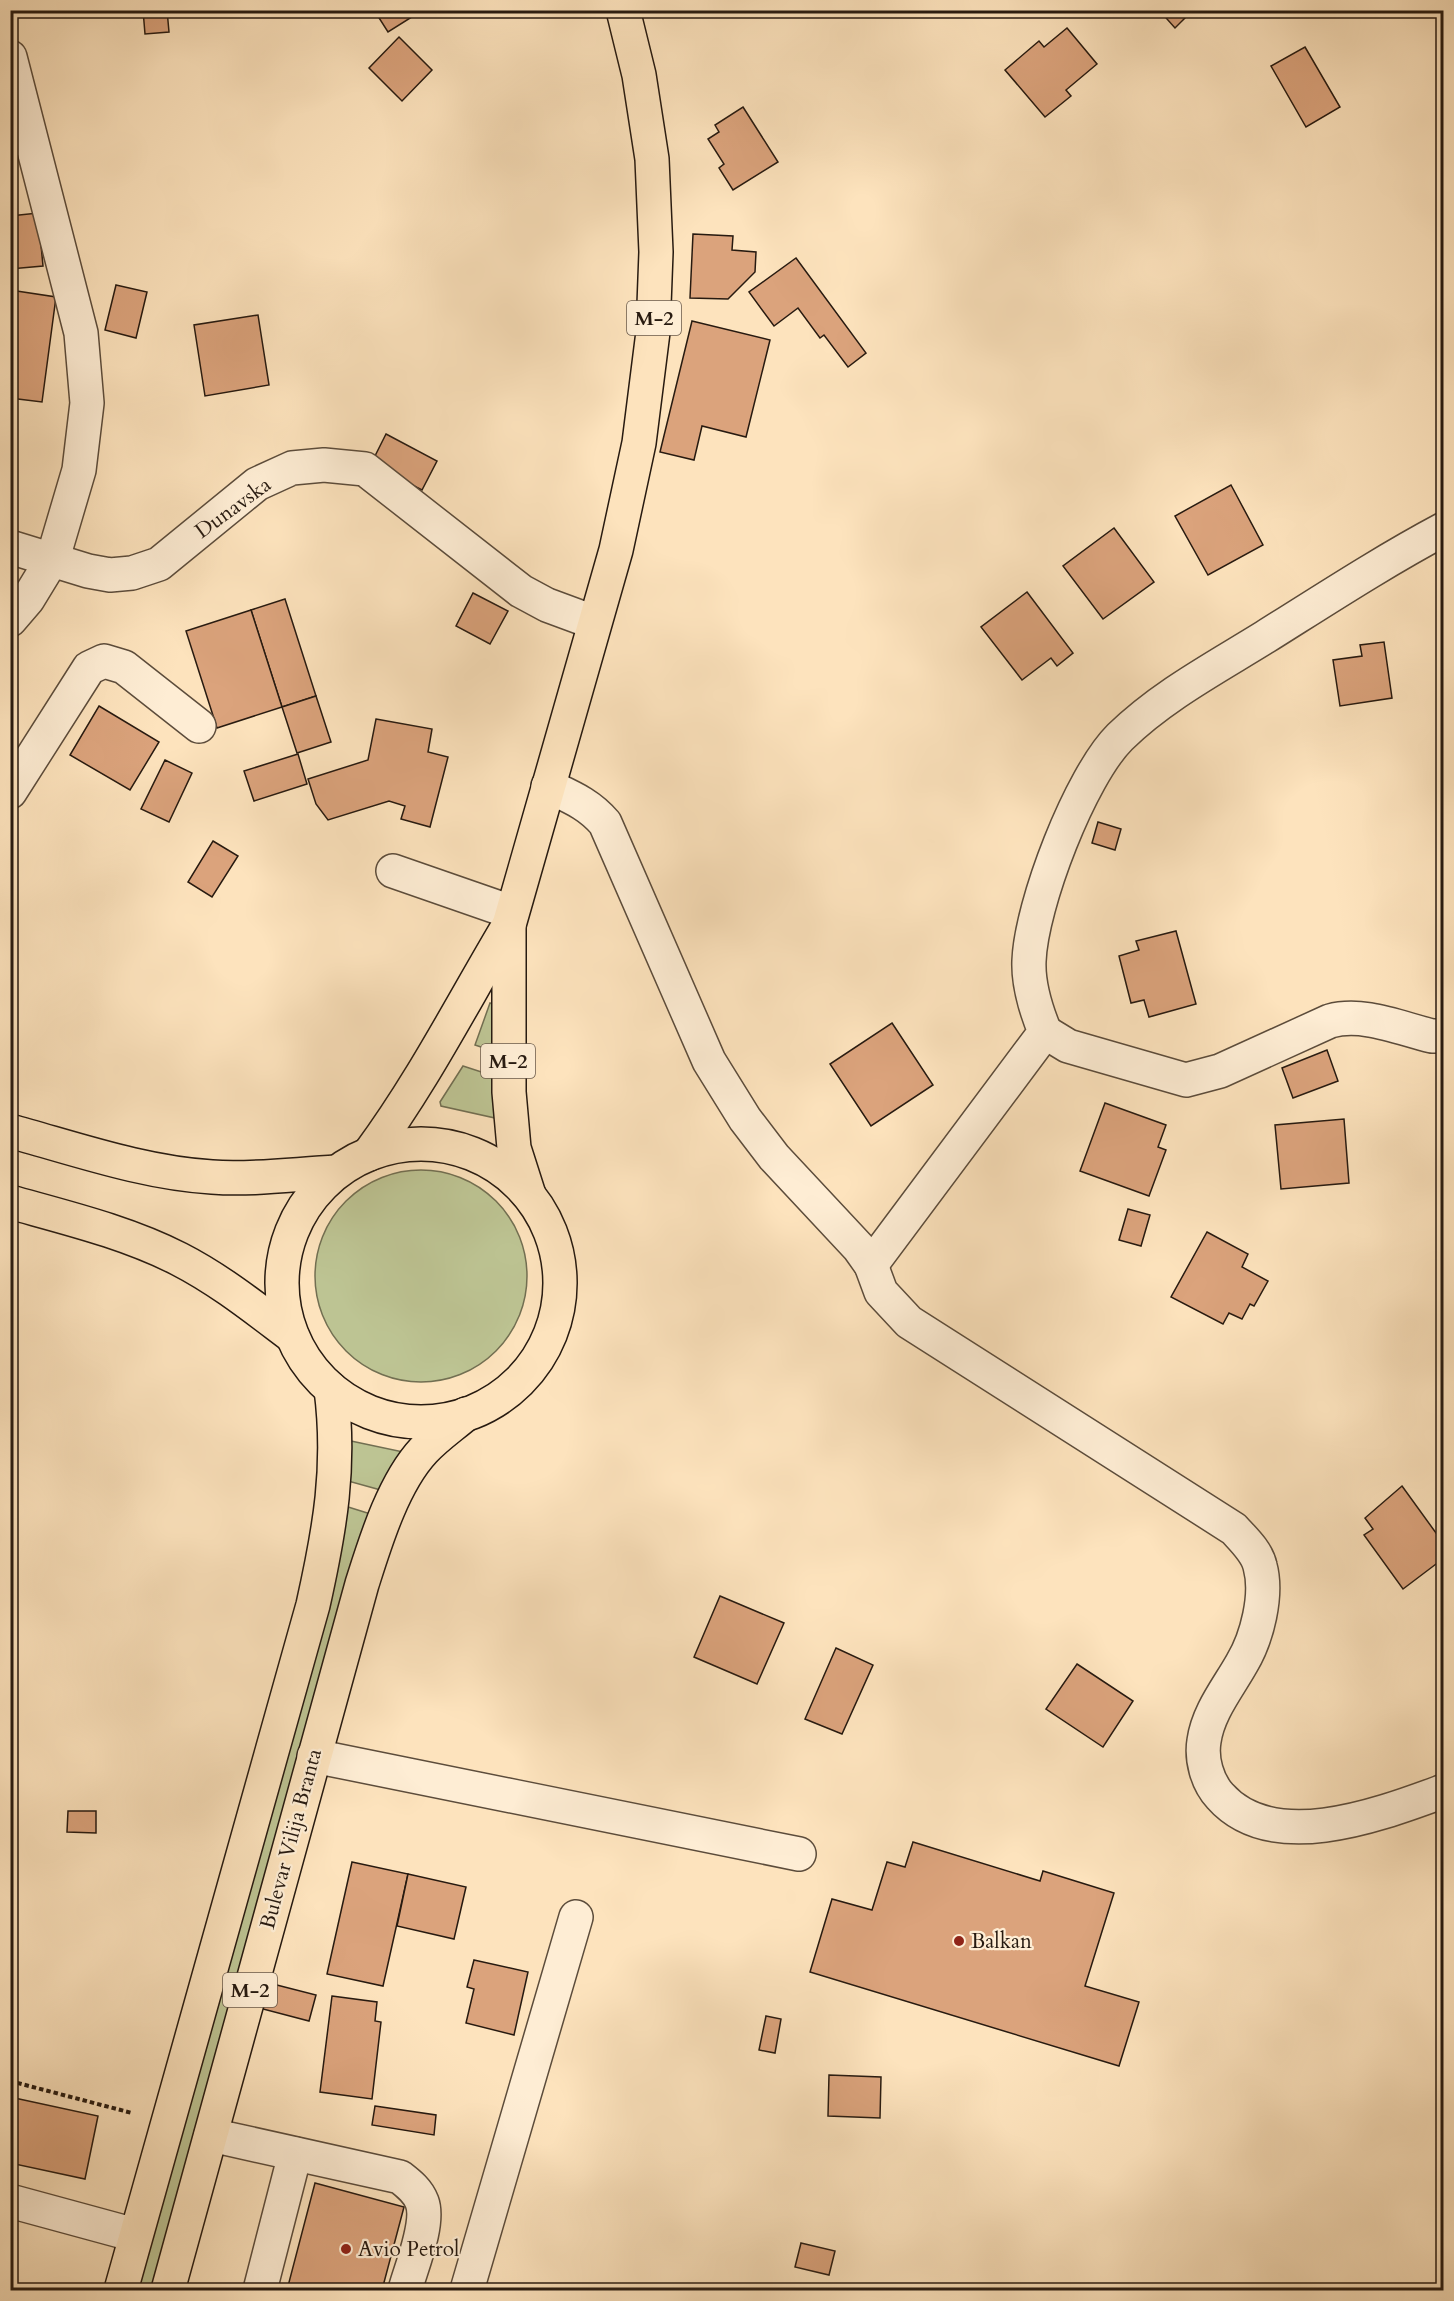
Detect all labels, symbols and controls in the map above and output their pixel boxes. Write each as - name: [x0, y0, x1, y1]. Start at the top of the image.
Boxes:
- road number: M-2: [627, 301, 681, 335]
- street label: Dunavska: [189, 471, 277, 545]
- road number: M-2: [481, 1044, 535, 1078]
- street label: Bulevar Vilija Branta: [253, 1746, 329, 1932]
- place label: Balkan: [971, 1927, 1032, 1956]
- marker: Balkan: [952, 1934, 966, 1948]
- road number: M-2: [223, 1973, 277, 2007]
- place label: Avio Petrol: [358, 2235, 459, 2264]
- marker: Avio Petrol: [339, 2242, 353, 2256]

